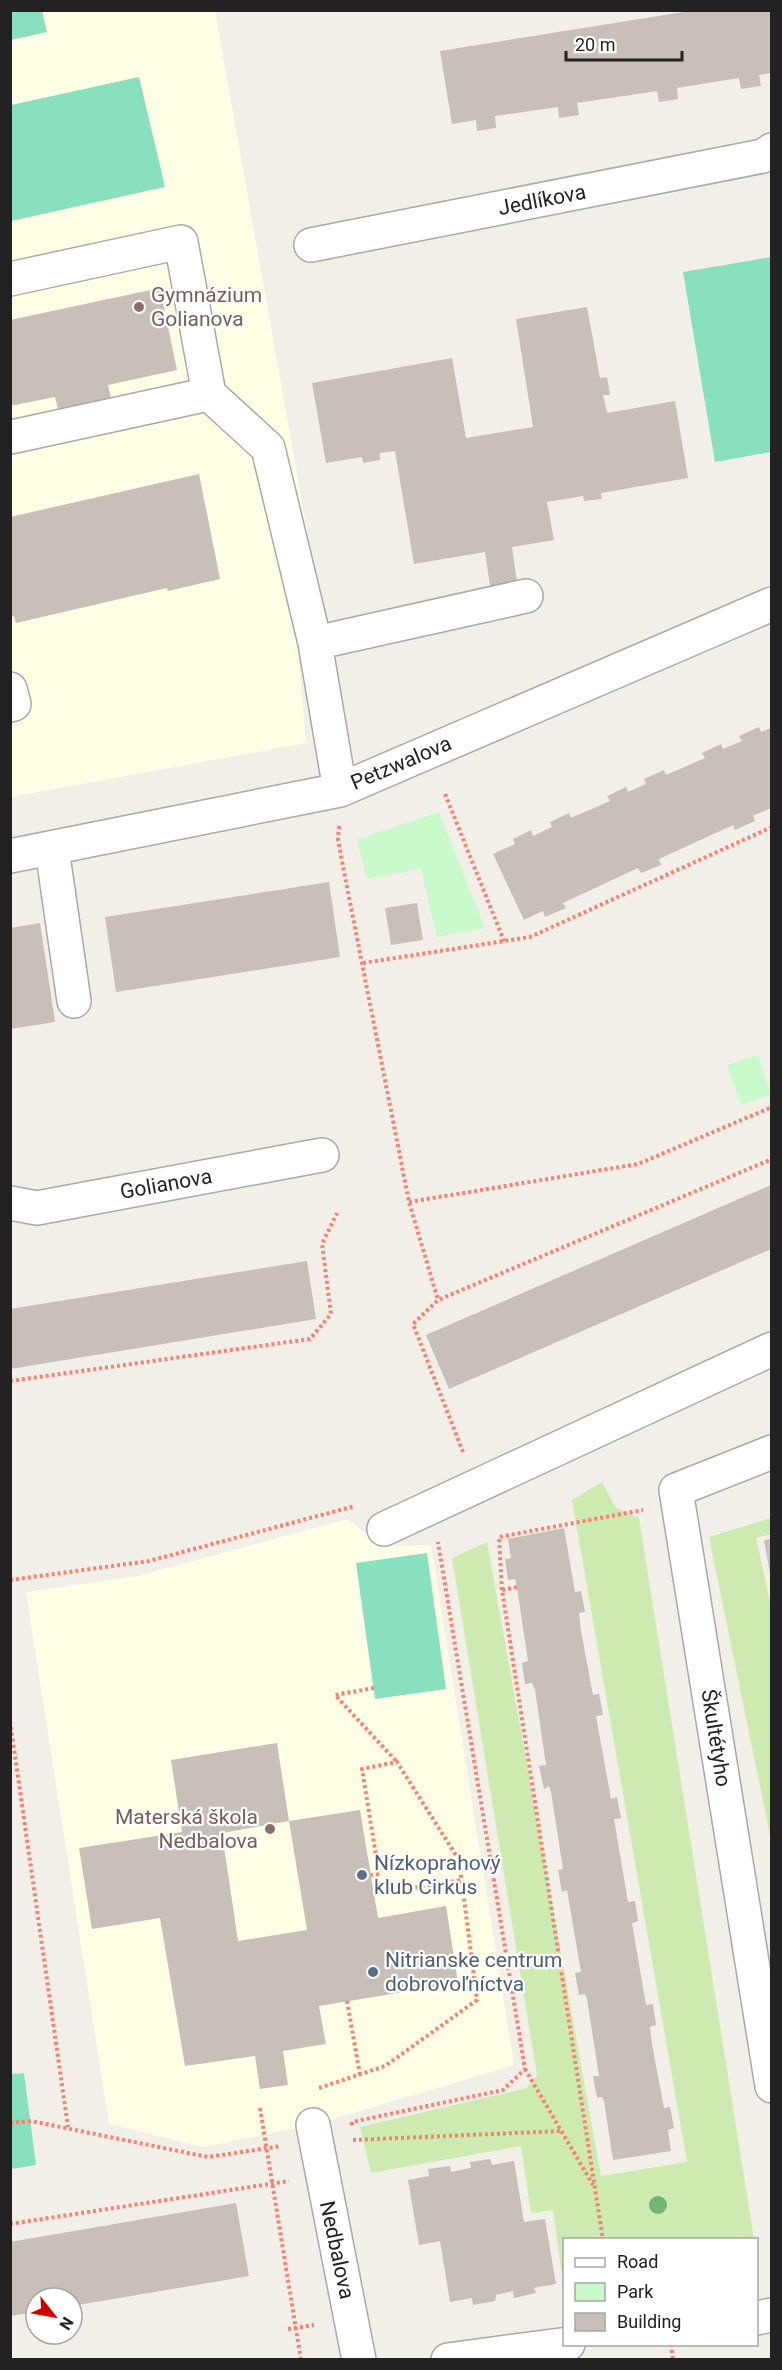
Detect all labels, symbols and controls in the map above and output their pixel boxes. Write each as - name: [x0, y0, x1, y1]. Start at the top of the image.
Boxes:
- scale bar: [566, 24, 682, 62]
- text: 20 m: [575, 34, 615, 55]
- street label: Jedlíkova: [496, 180, 588, 220]
- place label: Gymnázium Golianova: [151, 283, 262, 331]
- marker: Gymnázium Golianova: [132, 300, 146, 314]
- street label: Petzwalova: [347, 731, 455, 795]
- street label: Golianova: [118, 1164, 214, 1204]
- street label: Škultétyho: [696, 1688, 736, 1788]
- place label: Materská škola Nedbalova: [115, 1805, 258, 1853]
- marker: Materská škola Nedbalova: [263, 1822, 277, 1836]
- place label: Nízkoprahový klub Cirkus: [374, 1851, 501, 1899]
- marker: Nízkoprahový klub Cirkus: [355, 1868, 369, 1882]
- place label: Nitrianske centrum dobrovoľníctva: [385, 1948, 563, 1996]
- marker: Nitrianske centrum dobrovoľníctva: [366, 1965, 380, 1979]
- street label: Nedbalova: [315, 2199, 359, 2301]
- legend: [563, 2238, 758, 2346]
- text: Road: [617, 2251, 658, 2272]
- text: Park: [617, 2281, 654, 2302]
- north arrow: [24, 2286, 84, 2346]
- text: Building: [617, 2311, 681, 2332]
- text: N: [55, 2314, 77, 2333]

